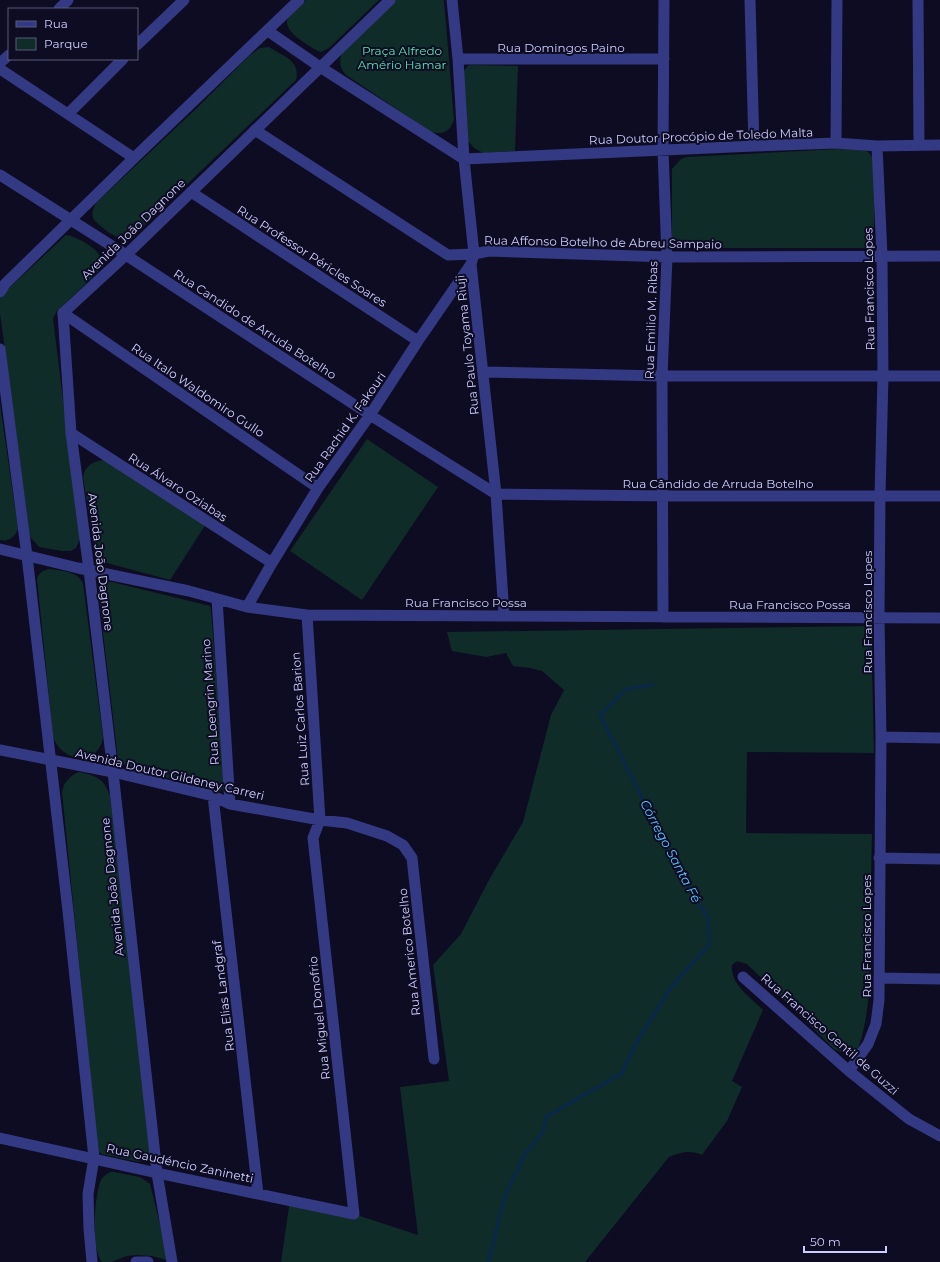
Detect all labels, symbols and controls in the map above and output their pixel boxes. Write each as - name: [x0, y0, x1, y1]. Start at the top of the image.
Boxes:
- legend: [8, 8, 138, 60]
- text: Rua: [44, 16, 68, 31]
- text: Parque: [44, 36, 88, 51]
- street label: Rua Domingos Paino: [497, 40, 625, 55]
- park label: Praça Alfredo Amério Hamar: [358, 43, 447, 72]
- street label: Rua Doutor Procópio de Toledo Malta: [589, 125, 813, 147]
- street label: Avenida João Dagnone: [78, 175, 188, 283]
- street label: Rua Professor Péricles Soares: [234, 202, 390, 310]
- street label: Rua Francisco Lopes: [860, 227, 878, 351]
- street label: Rua Affonso Botelho de Abreu Sampaio: [484, 232, 722, 252]
- street label: Rua Emilio M. Ribas: [641, 261, 661, 379]
- street label: Rua Candido de Arruda Botelho: [171, 266, 339, 382]
- street label: Rua Paulo Toyama Riuji: [452, 274, 482, 416]
- street label: Rua Italo Waldomiro Gullo: [129, 340, 267, 440]
- street label: Rua Rachid K. Fakouri: [301, 369, 389, 485]
- street label: Rua Álvaro Oziabas: [126, 449, 230, 525]
- street label: Rua Cândido de Arruda Botelho: [622, 476, 814, 491]
- street label: Avenida João Dagnone: [85, 492, 117, 632]
- street label: Rua Francisco Lopes: [860, 550, 875, 673]
- street label: Rua Francisco Possa: [405, 595, 527, 610]
- street label: Rua Francisco Possa: [729, 597, 851, 612]
- street label: Rua Loengrin Marino: [198, 638, 222, 766]
- street label: Rua Luiz Carlos Barion: [288, 652, 312, 786]
- street label: Avenida Doutor Gildeney Carreri: [74, 745, 266, 803]
- water label: Córrego Santa Fé: [637, 797, 705, 905]
- street label: Avenida João Dagnone: [97, 817, 127, 957]
- street label: Rua Francisco Lopes: [859, 874, 874, 997]
- street label: Rua Americo Botelho: [395, 887, 423, 1017]
- street label: Rua Elias Landgraf: [209, 939, 237, 1052]
- street label: Rua Miguel Donofrio: [305, 955, 333, 1081]
- street label: Rua Francisco Gentil de Guzzi: [758, 970, 902, 1098]
- street label: Rua Gaudéncio Zaninetti: [105, 1140, 255, 1186]
- scale bar: [804, 1228, 886, 1254]
- text: 50 m: [810, 1234, 841, 1249]

